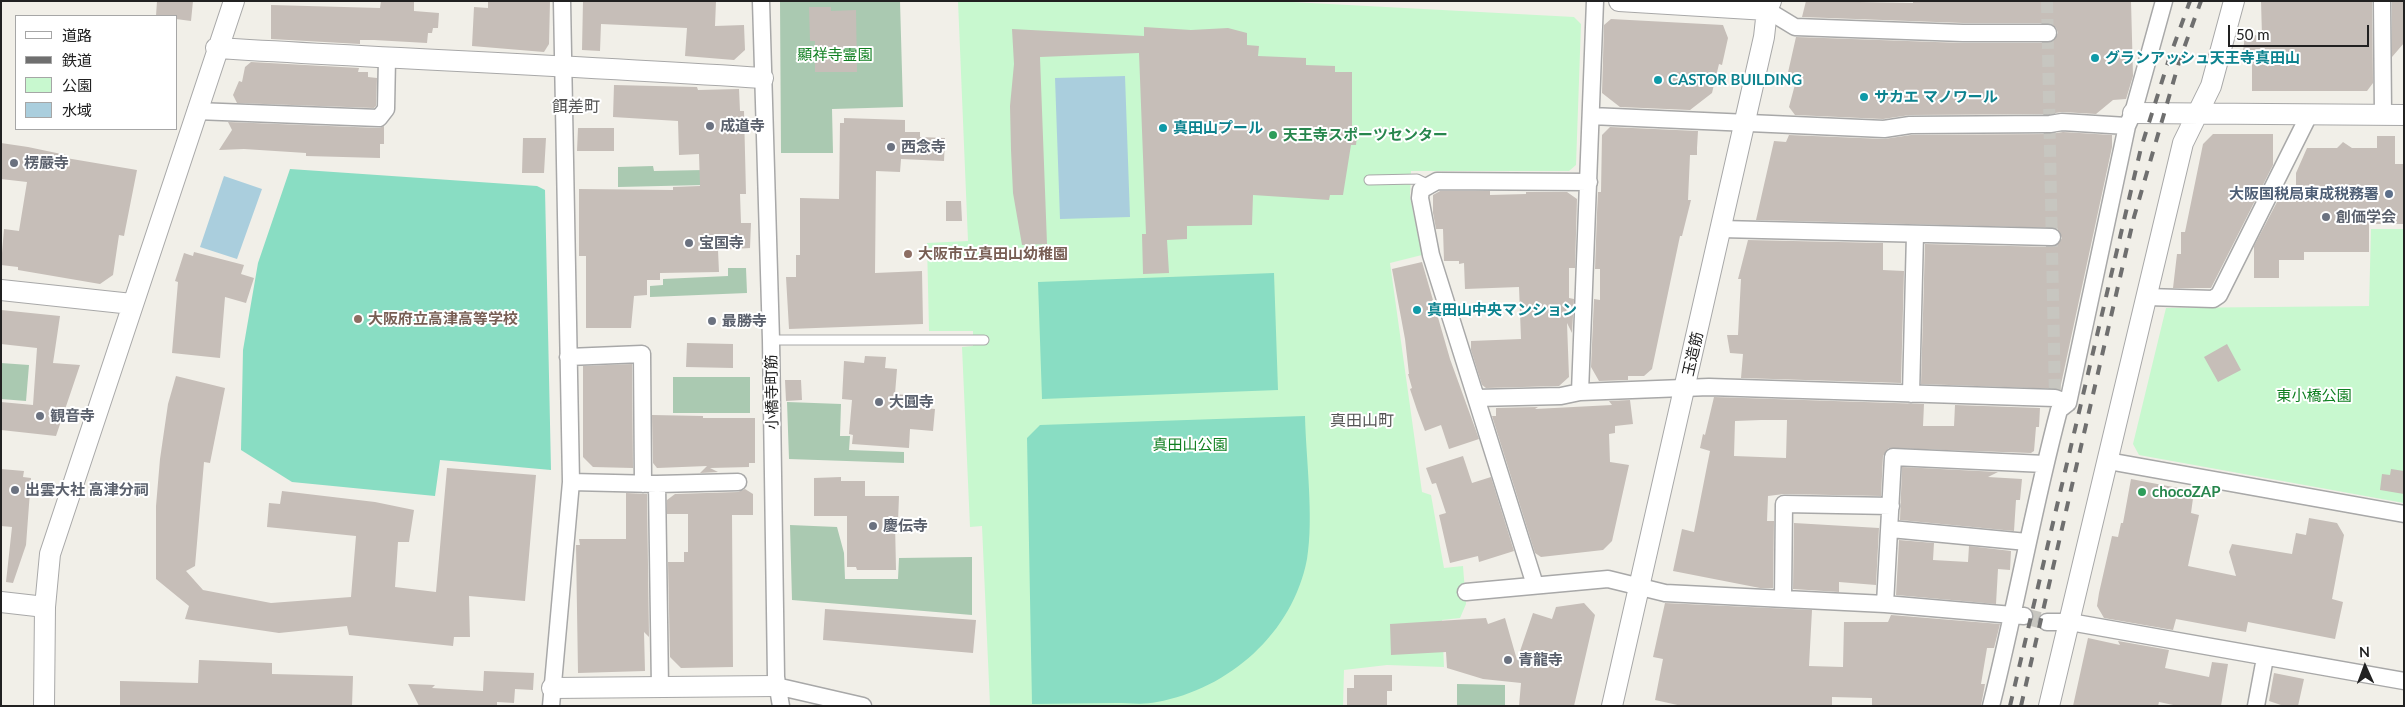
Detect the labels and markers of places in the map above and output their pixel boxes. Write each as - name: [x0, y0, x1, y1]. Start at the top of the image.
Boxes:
- place label: グランアッシュ天王寺真田山: [2105, 49, 2300, 67]
- marker: グランアッシュ天王寺真田山: [2089, 52, 2101, 64]
- place label: CASTOR BUILDING: [1668, 71, 1802, 89]
- marker: CASTOR BUILDING: [1652, 74, 1664, 86]
- place label: サカエ マノワール: [1874, 88, 1998, 106]
- marker: サカエ マノワール: [1858, 91, 1870, 103]
- place label: 成道寺: [720, 117, 765, 135]
- place label: 真田山プール: [1173, 119, 1263, 137]
- marker: 成道寺: [704, 120, 716, 132]
- marker: 真田山プール: [1157, 122, 1169, 134]
- place label: 天王寺スポーツセンター: [1283, 126, 1448, 144]
- marker: 天王寺スポーツセンター: [1267, 129, 1279, 141]
- place label: 西念寺: [901, 138, 946, 156]
- marker: 西念寺: [885, 141, 897, 153]
- place label: 楞嚴寺: [24, 154, 69, 172]
- marker: 楞嚴寺: [8, 157, 20, 169]
- place label: 大阪国税局東成税務署: [2229, 185, 2379, 203]
- marker: 大阪国税局東成税務署: [2383, 188, 2395, 200]
- place label: 創価学会: [2336, 208, 2396, 226]
- marker: 創価学会: [2320, 211, 2332, 223]
- place label: 宝国寺: [699, 234, 744, 252]
- marker: 宝国寺: [683, 237, 695, 249]
- place label: 大阪市立真田山幼稚園: [918, 245, 1068, 263]
- marker: 大阪市立真田山幼稚園: [902, 248, 914, 260]
- place label: 真田山中央マンション: [1427, 301, 1577, 319]
- marker: 真田山中央マンション: [1411, 304, 1423, 316]
- place label: 大阪府立高津高等学校: [368, 310, 518, 328]
- place label: 最勝寺: [722, 312, 767, 330]
- marker: 大阪府立高津高等学校: [352, 313, 364, 325]
- marker: 最勝寺: [706, 315, 718, 327]
- place label: 大圓寺: [889, 393, 934, 411]
- marker: 大圓寺: [873, 396, 885, 408]
- place label: 観音寺: [50, 407, 95, 425]
- marker: 観音寺: [34, 410, 46, 422]
- place label: 出雲大社 高津分祠: [25, 481, 149, 499]
- place label: chocoZAP: [2152, 483, 2220, 501]
- marker: 出雲大社 高津分祠: [9, 484, 21, 496]
- marker: chocoZAP: [2136, 486, 2148, 498]
- place label: 慶伝寺: [883, 517, 928, 535]
- marker: 慶伝寺: [867, 520, 879, 532]
- place label: 青龍寺: [1518, 651, 1563, 669]
- marker: 青龍寺: [1502, 654, 1514, 666]

